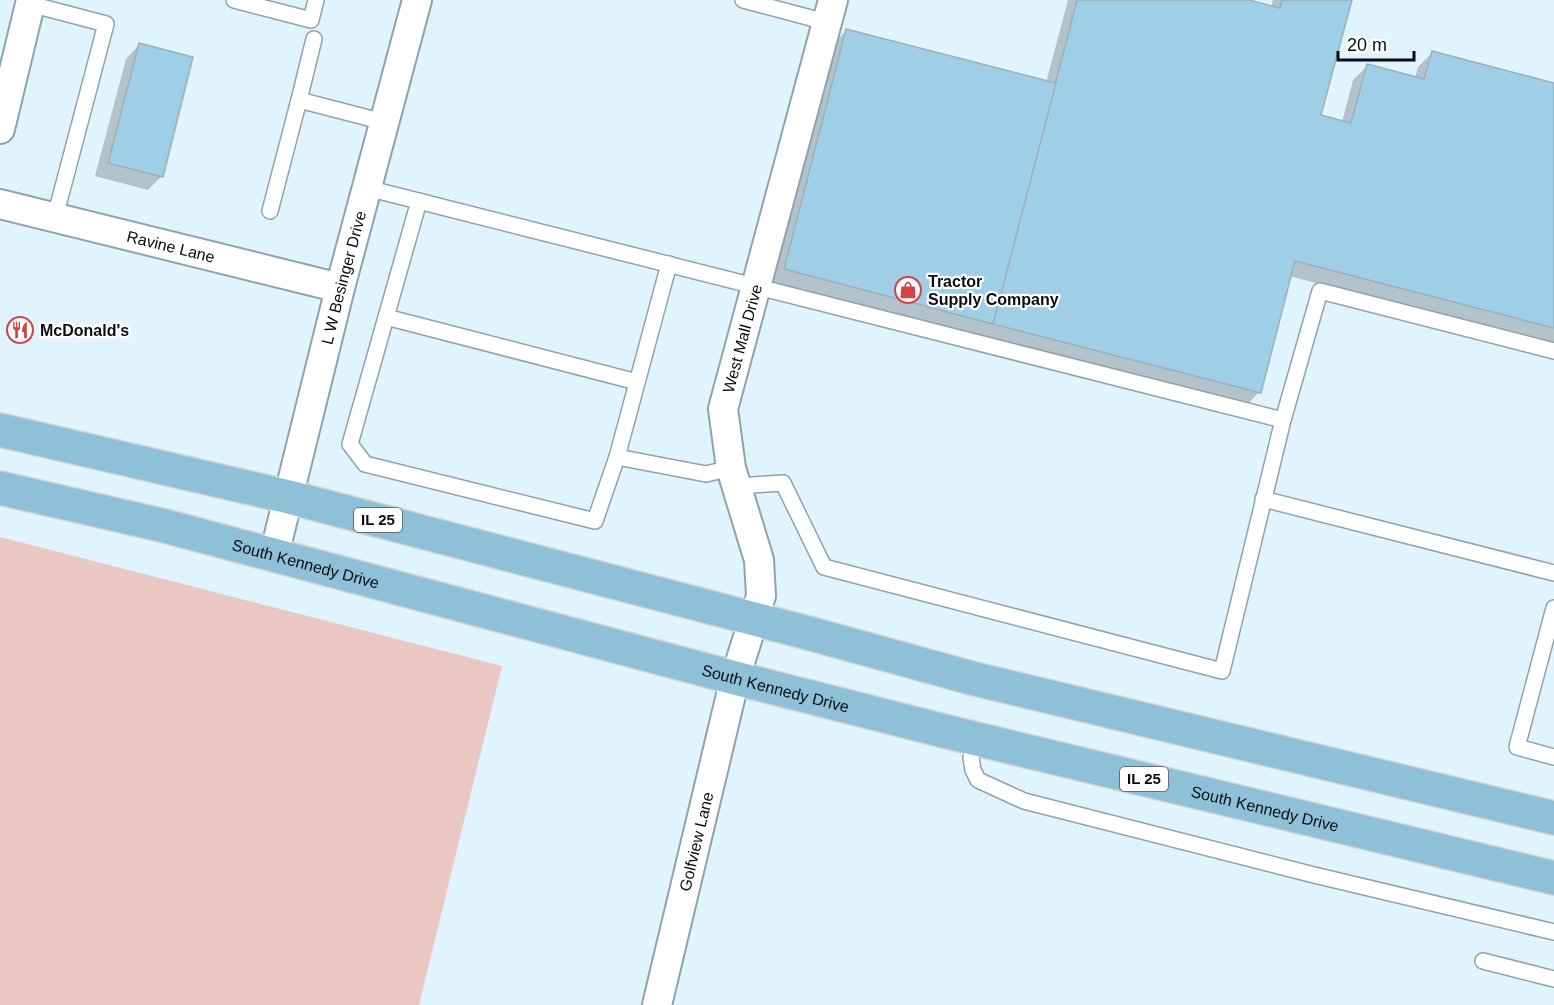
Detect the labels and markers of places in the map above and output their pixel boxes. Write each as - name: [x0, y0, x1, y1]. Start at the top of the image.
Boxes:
- place label: Tractor Supply Company: [928, 273, 1059, 308]
- shop icon: Tractor Supply Company: [893, 275, 923, 305]
- restaurant icon: McDonald's: [5, 315, 35, 345]
- place label: McDonald's: [40, 322, 129, 339]

